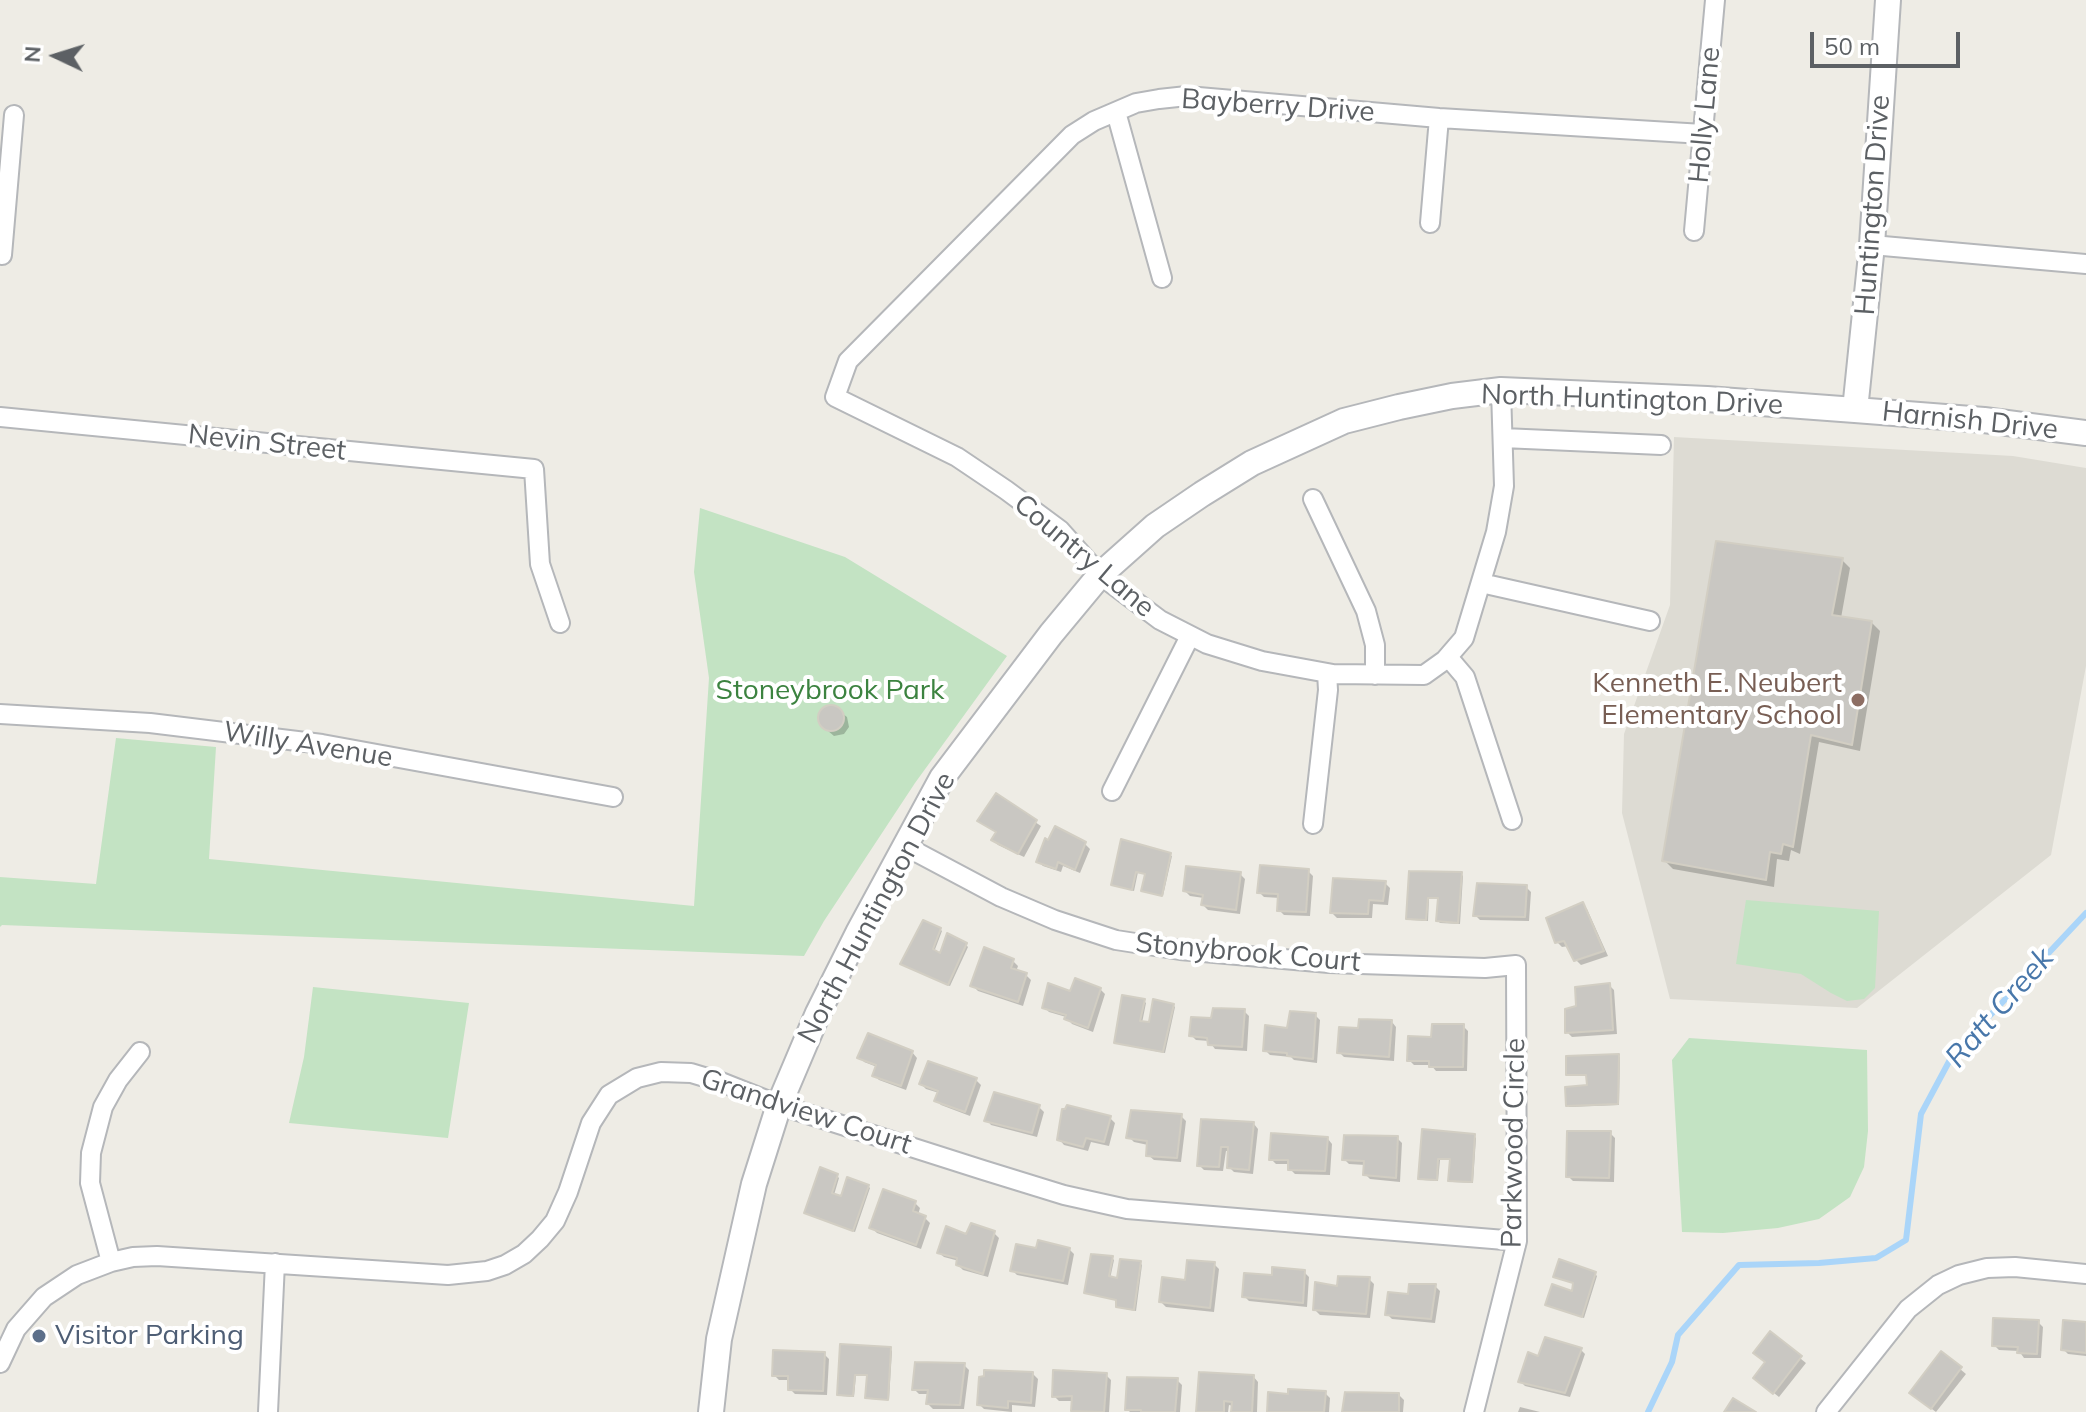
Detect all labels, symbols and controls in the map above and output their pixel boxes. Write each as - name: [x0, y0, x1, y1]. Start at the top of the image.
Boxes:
- north arrow: [16, 16, 96, 96]
- scale bar: [1814, 16, 1964, 66]
- text: 50 m: [1824, 31, 1880, 61]
- text: N: [18, 45, 47, 64]
- street label: Holly Lane: [1682, 45, 1728, 185]
- street label: Bayberry Drive: [1180, 82, 1376, 130]
- street label: Huntington Drive: [1849, 94, 1897, 316]
- street label: North Huntington Drive: [1480, 378, 1784, 422]
- street label: Harnish Drive: [1880, 395, 2060, 447]
- street label: Nevin Street: [186, 418, 348, 468]
- street label: Country Lane: [1007, 487, 1161, 625]
- place label: Kenneth E. Neubert Elementary School: [1592, 667, 1842, 733]
- park label: Stoneybrook Park: [716, 674, 944, 708]
- marker: Kenneth E. Neubert Elementary School: [1849, 691, 1867, 709]
- street label: Willy Avenue: [221, 715, 395, 775]
- street label: North Huntington Drive: [791, 767, 963, 1049]
- street label: Stonybrook Court: [1134, 926, 1362, 980]
- water label: Ratt Creek: [1938, 941, 2062, 1075]
- street label: Parkwood Circle: [1495, 1038, 1533, 1248]
- street label: Grandview Court: [696, 1062, 916, 1162]
- place label: Visitor Parking: [55, 1319, 244, 1353]
- marker: Visitor Parking: [30, 1327, 48, 1345]

